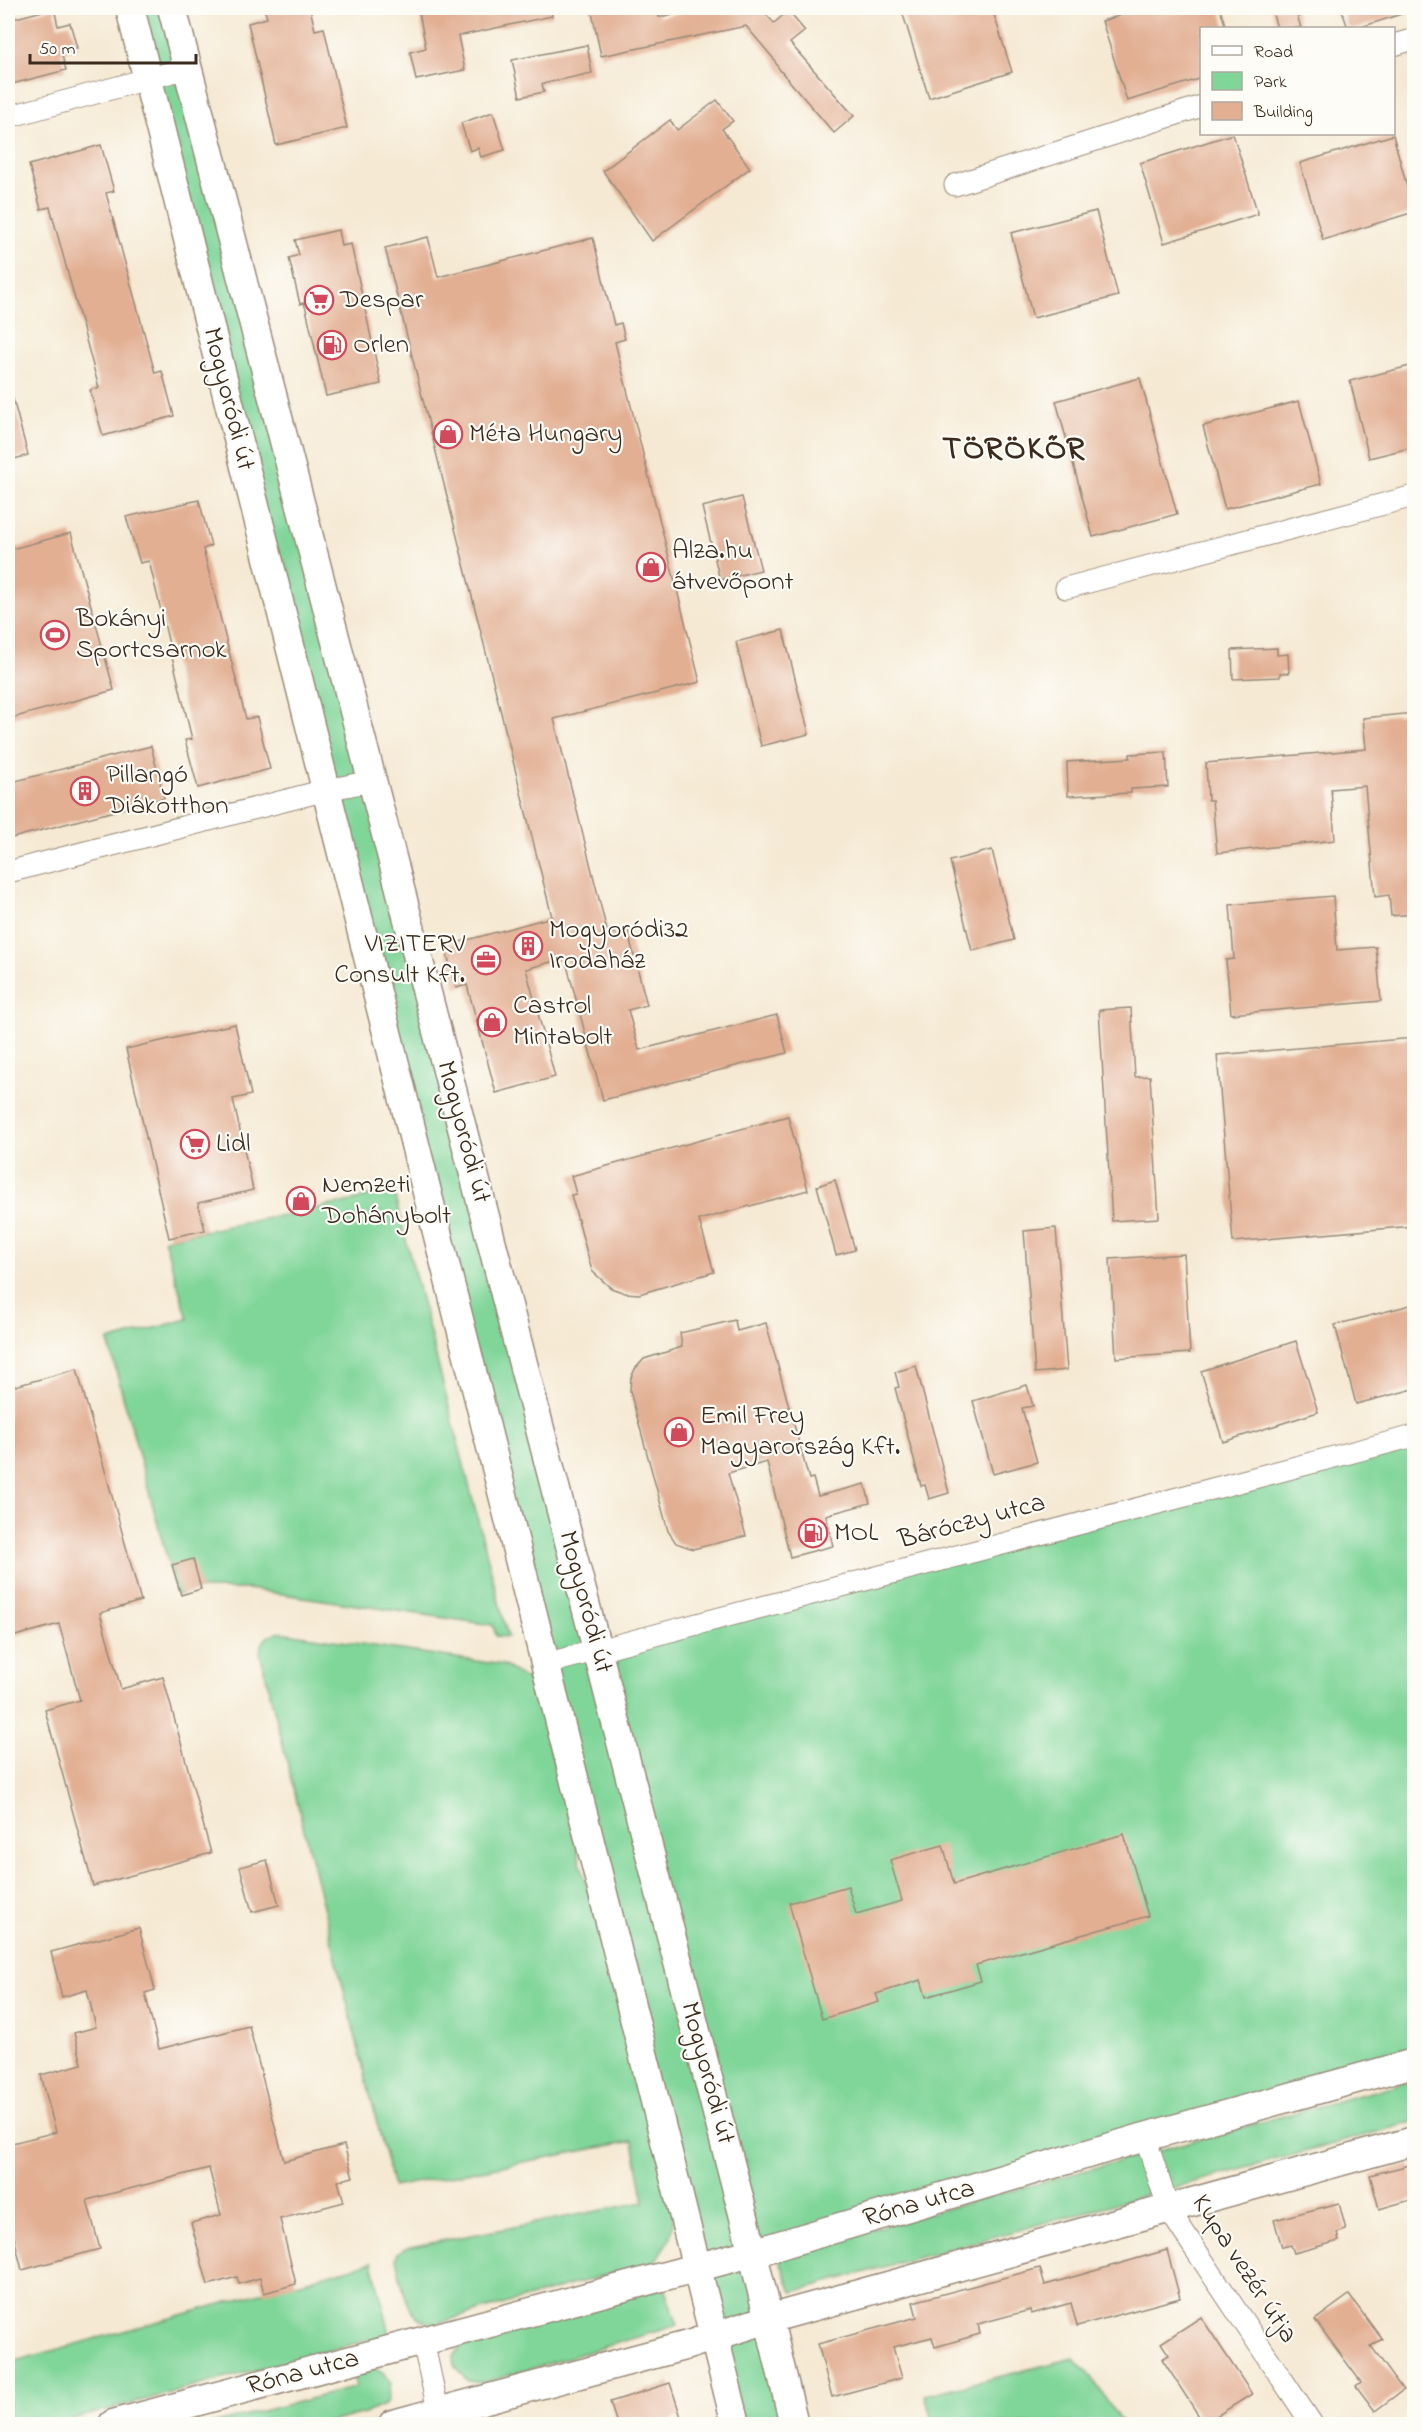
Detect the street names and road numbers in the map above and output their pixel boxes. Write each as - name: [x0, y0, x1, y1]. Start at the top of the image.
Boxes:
- street label: Mogyoródi út: [191, 323, 265, 475]
- street label: Mogyoródi út: [425, 1056, 501, 1208]
- street label: Báróczy utca: [893, 1484, 1050, 1561]
- street label: Mogyoródi út: [547, 1526, 623, 1678]
- street label: Mogyoródi út: [669, 1997, 745, 2149]
- street label: Róna utca: [859, 2169, 979, 2239]
- street label: Kupa vezér útja: [1181, 2187, 1307, 2351]
- street label: Róna utca: [243, 2339, 363, 2407]

